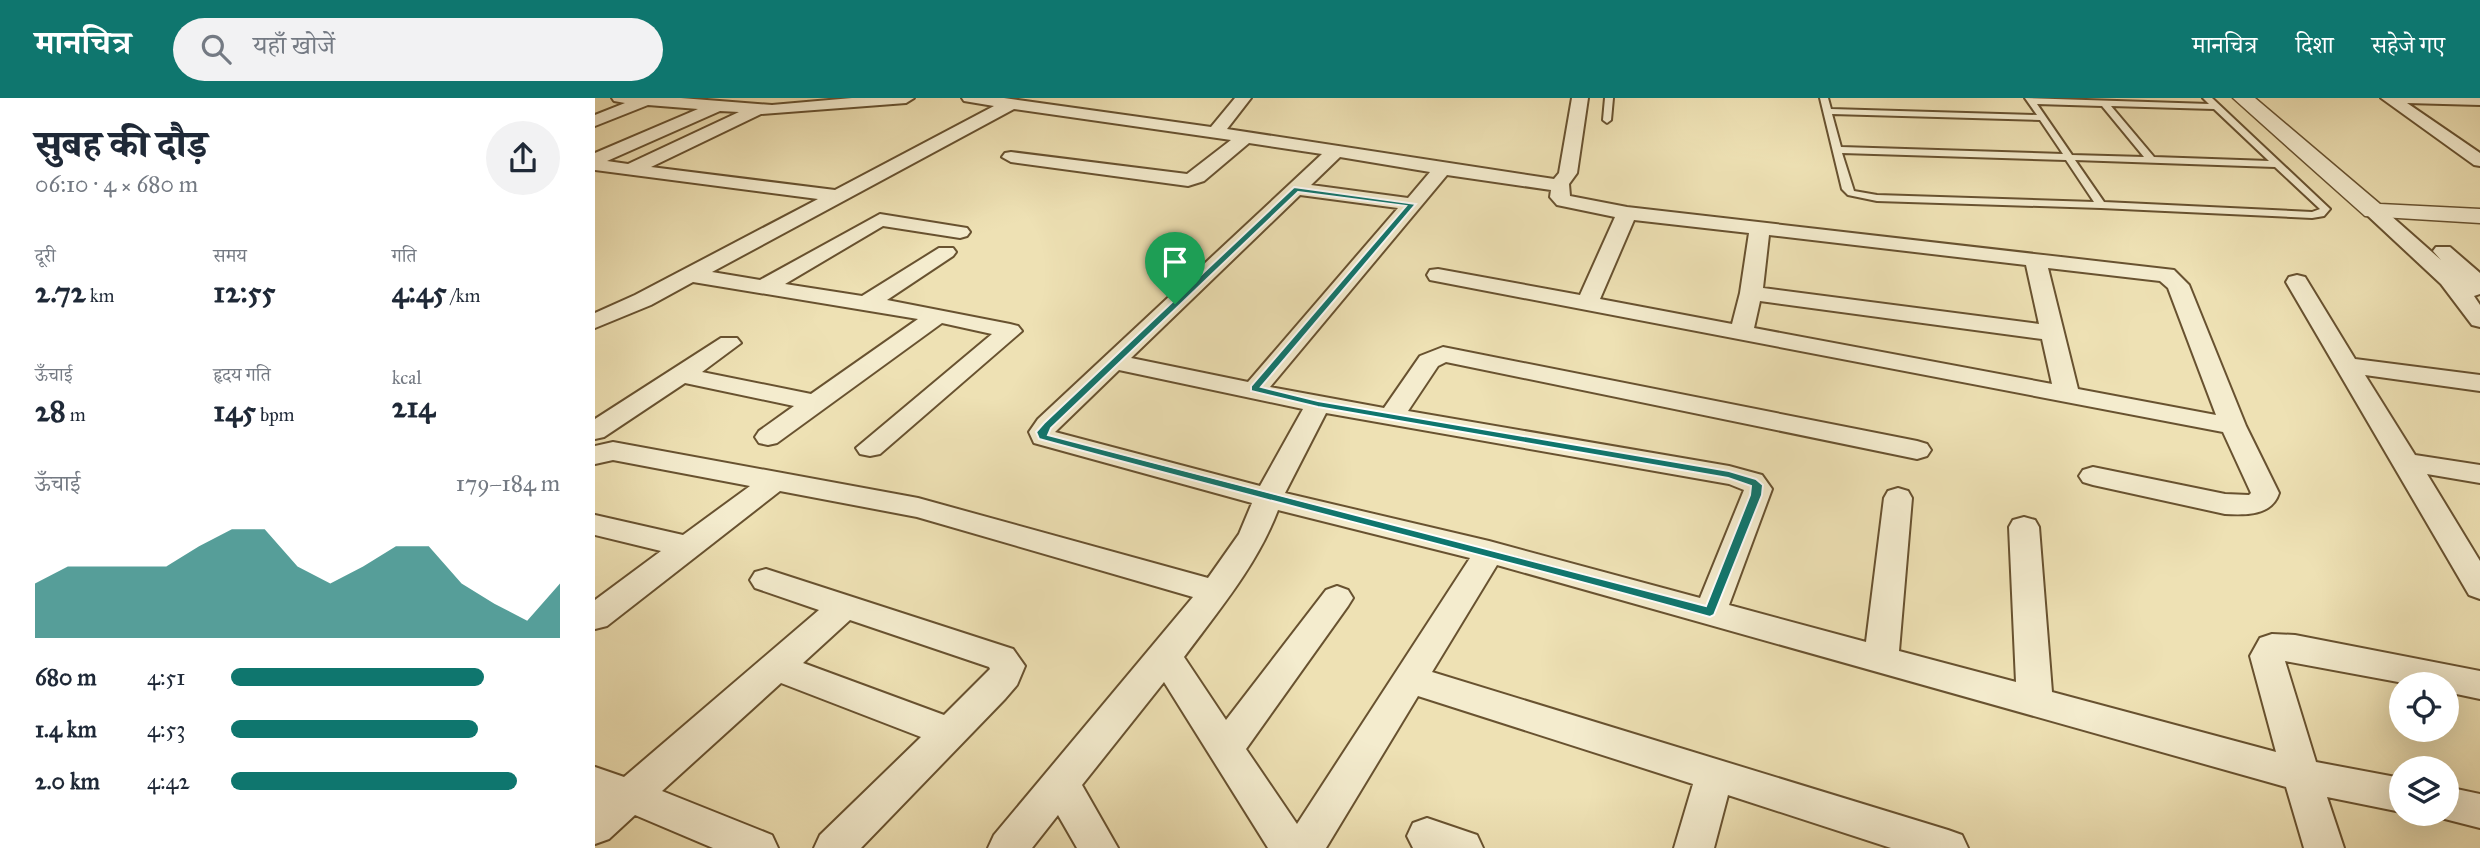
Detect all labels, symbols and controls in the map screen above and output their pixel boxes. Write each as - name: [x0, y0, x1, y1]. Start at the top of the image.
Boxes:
- search box: [173, 18, 663, 81]
- text: मानचित्र: [35, 23, 131, 63]
- text: यहाँ खोजें: [253, 29, 335, 61]
- icon: search: [197, 30, 235, 68]
- text: मानचित्र: [2192, 30, 2257, 60]
- text: दिशा: [2295, 30, 2334, 60]
- text: सहेजे गए: [2372, 30, 2445, 60]
- text: सुबह की दौड़: [35, 121, 207, 167]
- button: share: [486, 121, 560, 195]
- text: 06:10 · 4 × 680 m: [35, 170, 198, 198]
- pin: [1145, 232, 1205, 304]
- icon: arrive: [1156, 243, 1194, 281]
- text: दूरी: [35, 244, 56, 267]
- text: समय: [213, 244, 247, 267]
- text: गति: [392, 244, 417, 267]
- text: 2.72: [35, 274, 86, 310]
- text: 12:55: [213, 274, 275, 310]
- text: 4:45: [392, 274, 447, 310]
- text: km: [86, 284, 115, 307]
- text: /km: [447, 284, 481, 307]
- text: ऊँचाई: [35, 363, 72, 386]
- text: हृदय गति: [213, 363, 271, 386]
- text: kcal: [392, 366, 422, 389]
- text: 214: [392, 389, 435, 425]
- text: 28: [35, 393, 66, 429]
- text: 145: [213, 393, 256, 429]
- text: m: [66, 403, 86, 426]
- text: bpm: [256, 403, 295, 426]
- text: ऊँचाई: [35, 469, 80, 497]
- text: 179–184 m: [456, 469, 560, 497]
- text: 680 m: [35, 663, 97, 691]
- text: 4:51: [147, 663, 185, 691]
- map controls: [2389, 672, 2459, 826]
- button: locate: [2389, 672, 2459, 742]
- text: 1.4 km: [35, 715, 97, 743]
- text: 4:53: [147, 715, 186, 743]
- button: layers: [2389, 756, 2459, 826]
- text: 2.0 km: [35, 767, 100, 795]
- text: 4:42: [147, 767, 190, 795]

